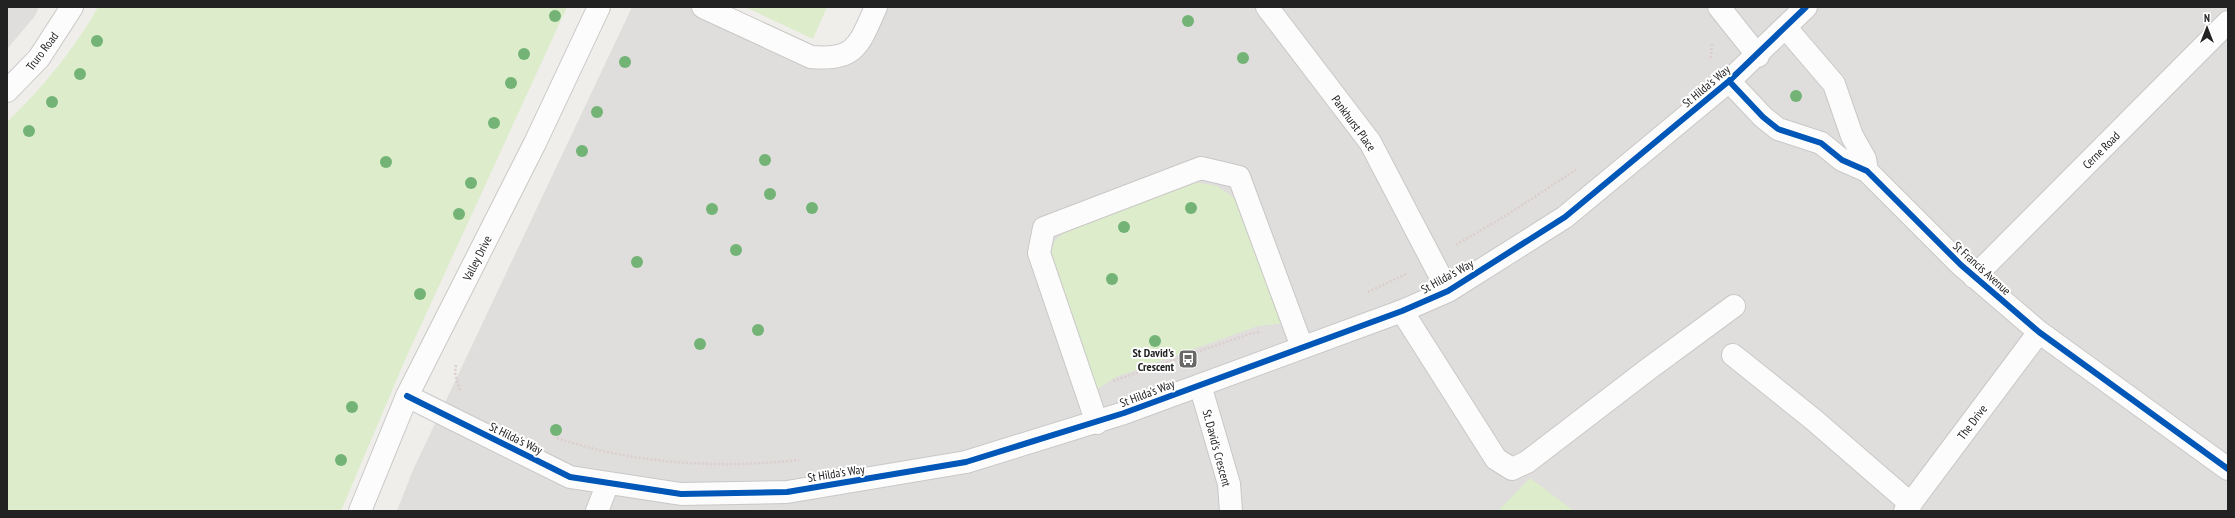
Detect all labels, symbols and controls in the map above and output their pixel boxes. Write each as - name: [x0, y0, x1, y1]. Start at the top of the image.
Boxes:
- north arrow: [2187, 8, 2227, 48]
- text: N: [2204, 11, 2210, 25]
- street label: Truro Road: [23, 29, 61, 73]
- street label: St Hilda's Way: [1679, 61, 1733, 110]
- street label: Pankhurst Place: [1329, 92, 1379, 154]
- street label: Cerne Road: [2079, 128, 2123, 172]
- street label: Valley Drive: [459, 233, 495, 284]
- street label: St Francis Avenue: [1950, 238, 2014, 298]
- street label: St Hilda's Way: [1418, 255, 1476, 297]
- place label: St David's Crescent: [1133, 345, 1174, 374]
- bus stop icon: St David's Crescent: [1177, 348, 1199, 370]
- street label: St Hilda's Way: [1117, 376, 1177, 410]
- street label: The Drive: [1954, 402, 1990, 442]
- street label: St. David's Crescent: [1199, 408, 1235, 489]
- street label: St Hilda's Way: [487, 419, 546, 458]
- street label: St Hilda's Way: [806, 461, 866, 485]

